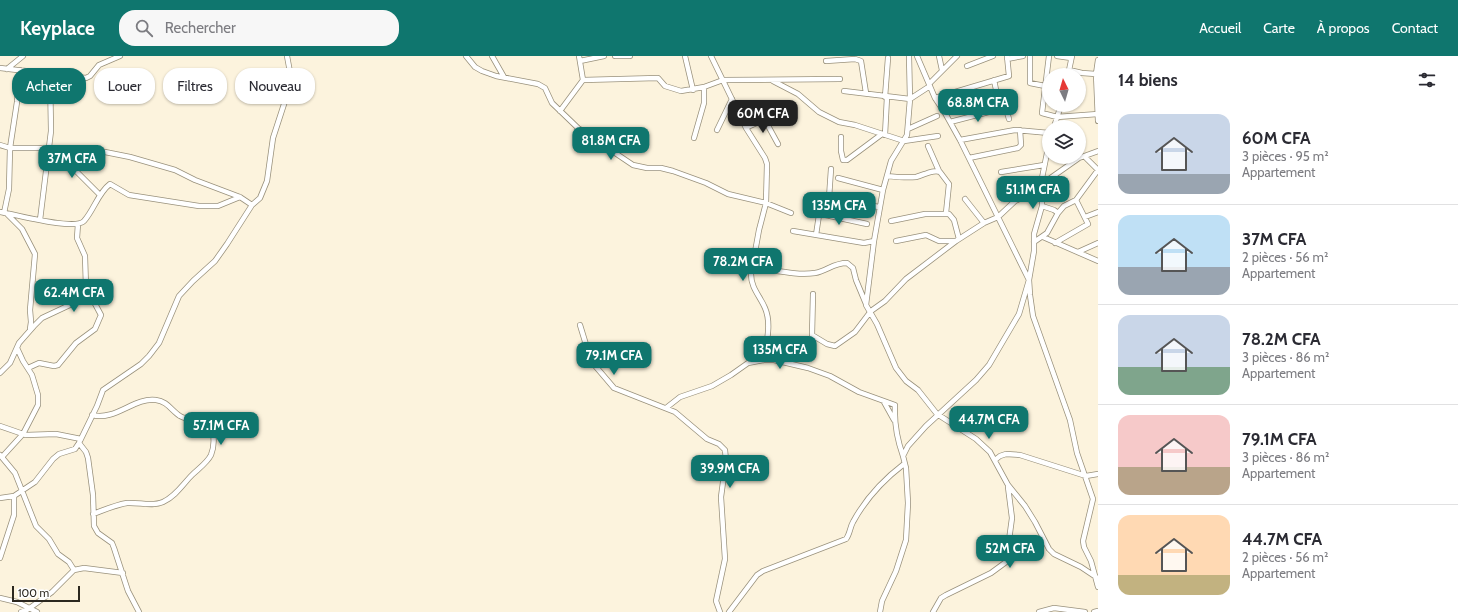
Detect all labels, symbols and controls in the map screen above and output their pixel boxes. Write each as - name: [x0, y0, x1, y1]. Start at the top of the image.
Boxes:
- search box: [119, 10, 399, 46]
- text: Keyplace: [20, 17, 95, 40]
- icon: search: [133, 17, 155, 39]
- text: Rechercher: [165, 19, 236, 37]
- text: Accueil: [1199, 19, 1241, 37]
- text: Carte: [1263, 19, 1295, 37]
- text: À propos: [1317, 19, 1370, 37]
- text: Contact: [1392, 19, 1438, 37]
- chip: Acheter: [12, 68, 86, 104]
- chip: Louer: [94, 68, 155, 104]
- chip: Filtres: [163, 68, 227, 104]
- chip: Nouveau: [235, 68, 315, 104]
- north arrow: [1042, 68, 1086, 112]
- map controls: [1042, 68, 1086, 164]
- icon: filters: [1416, 69, 1438, 91]
- text: 14 biens: [1118, 70, 1178, 90]
- pin: 68.8M CFA: [932, 89, 1024, 123]
- text: 68.8M CFA: [947, 94, 1009, 110]
- pin: 60M CFA: [726, 100, 800, 134]
- text: 60M CFA: [737, 105, 789, 121]
- button: layers: [1042, 120, 1086, 164]
- pin: 81.8M CFA: [565, 127, 657, 161]
- text: 60M CFA: [1242, 128, 1311, 148]
- icon: home: [1150, 130, 1198, 178]
- text: 81.8M CFA: [581, 132, 641, 148]
- pin: 37M CFA: [35, 145, 109, 179]
- text: 3 pièces · 95 m²: [1242, 148, 1328, 164]
- text: 37M CFA: [47, 150, 97, 166]
- text: Appartement: [1242, 164, 1315, 180]
- pin: 51.1M CFA: [987, 176, 1079, 210]
- text: 51.1M CFA: [1005, 181, 1061, 197]
- pin: 135M CFA: [798, 192, 880, 226]
- text: 135M CFA: [812, 197, 866, 213]
- text: 37M CFA: [1242, 229, 1306, 249]
- icon: home: [1150, 231, 1198, 279]
- pin: 78.2M CFA: [697, 248, 789, 282]
- text: 2 pièces · 56 m²: [1242, 249, 1328, 265]
- text: 78.2M CFA: [713, 253, 773, 269]
- text: Appartement: [1242, 265, 1315, 281]
- pin: 62.4M CFA: [28, 279, 120, 313]
- text: 62.4M CFA: [43, 284, 105, 300]
- text: 78.2M CFA: [1242, 329, 1321, 349]
- icon: home: [1150, 331, 1198, 379]
- pin: 135M CFA: [739, 336, 821, 370]
- text: 135M CFA: [753, 341, 807, 357]
- pin: 79.1M CFA: [568, 342, 660, 376]
- text: 79.1M CFA: [585, 347, 643, 363]
- text: 3 pièces · 86 m²: [1242, 349, 1329, 365]
- text: Appartement: [1242, 365, 1315, 381]
- pin: 44.7M CFA: [943, 406, 1035, 440]
- text: 44.7M CFA: [958, 411, 1020, 427]
- pin: 57.1M CFA: [175, 412, 267, 446]
- text: 57.1M CFA: [193, 417, 249, 433]
- text: 79.1M CFA: [1242, 429, 1317, 449]
- icon: home: [1150, 431, 1198, 479]
- text: 3 pièces · 86 m²: [1242, 449, 1329, 465]
- pin: 39.9M CFA: [684, 455, 776, 489]
- text: 39.9M CFA: [700, 460, 760, 476]
- text: Appartement: [1242, 465, 1315, 481]
- text: 44.7M CFA: [1242, 529, 1322, 549]
- icon: home: [1150, 531, 1198, 579]
- pin: 52M CFA: [973, 535, 1047, 569]
- text: 52M CFA: [985, 540, 1035, 556]
- text: 2 pièces · 56 m²: [1242, 549, 1328, 565]
- text: Appartement: [1242, 565, 1315, 581]
- scale bar: [12, 584, 80, 603]
- text: 100 m: [18, 586, 49, 600]

